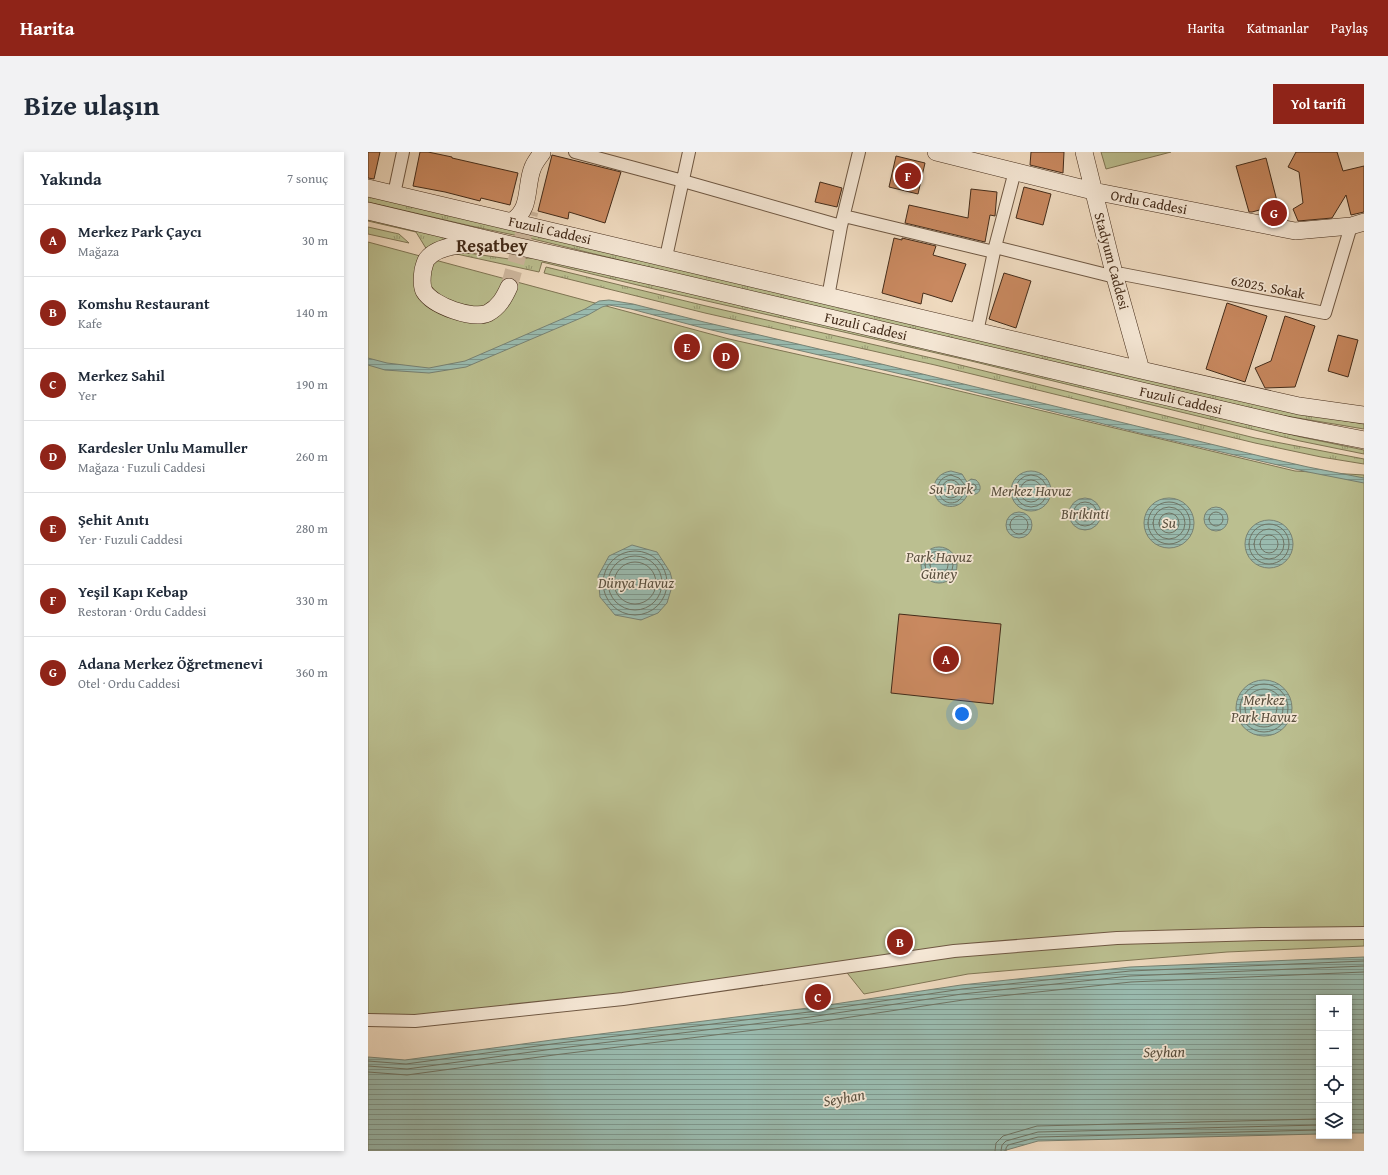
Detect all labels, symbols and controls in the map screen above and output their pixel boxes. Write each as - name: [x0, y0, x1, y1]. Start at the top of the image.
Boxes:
- text: Harita: [20, 14, 74, 42]
- text: Harita: [1188, 18, 1225, 38]
- text: Katmanlar: [1247, 18, 1309, 38]
- text: Paylaş: [1331, 18, 1368, 38]
- text: Bize ulaşın: [24, 84, 160, 125]
- button: Yol tarifi: [1273, 84, 1364, 124]
- pin: F: [895, 161, 921, 191]
- text: Yakında: [40, 166, 102, 191]
- text: 7 sonuç: [287, 169, 328, 188]
- street label: Ordu Caddesi: [1109, 185, 1189, 219]
- pin: G: [1261, 198, 1287, 228]
- street label: Stadyum Caddesi: [1089, 210, 1135, 312]
- street label: Fuzuli Caddesi: [507, 211, 593, 249]
- text: Merkez Park Çaycı: [78, 221, 202, 242]
- text: A: [49, 231, 57, 250]
- text: 30 m: [302, 231, 328, 250]
- district label: Reşatbey: [456, 232, 529, 259]
- text: Mağaza: [78, 242, 119, 261]
- street label: 62025. Sokak: [1229, 270, 1308, 304]
- text: Komshu Restaurant: [78, 293, 210, 314]
- text: B: [49, 303, 57, 322]
- text: 140 m: [296, 303, 328, 322]
- street label: Fuzuli Caddesi: [823, 307, 909, 345]
- text: Kafe: [78, 314, 102, 333]
- pin: E: [674, 332, 700, 362]
- pin: D: [713, 341, 739, 371]
- text: Merkez Sahil: [78, 365, 165, 386]
- text: C: [49, 375, 57, 394]
- text: 190 m: [296, 375, 328, 394]
- street label: Fuzuli Caddesi: [1138, 381, 1224, 419]
- text: Yer: [78, 386, 97, 405]
- text: Kardesler Unlu Mamuller: [78, 437, 248, 458]
- text: D: [49, 447, 57, 466]
- text: 260 m: [296, 447, 328, 466]
- text: Mağaza · Fuzuli Caddesi: [78, 458, 205, 477]
- water label: Su Park: [929, 478, 973, 499]
- water label: Merkez Havuz: [991, 480, 1072, 501]
- water label: Birikinti: [1060, 503, 1109, 524]
- text: Şehit Anıtı: [78, 509, 149, 530]
- water label: Su: [1162, 512, 1177, 533]
- text: E: [50, 519, 56, 538]
- text: 280 m: [296, 519, 328, 538]
- text: Yer · Fuzuli Caddesi: [78, 530, 183, 549]
- water label: Park Havuz Güney: [905, 546, 972, 584]
- water label: Dünya Havuz: [597, 572, 674, 593]
- text: Yeşil Kapı Kebap: [78, 581, 188, 602]
- text: F: [50, 591, 56, 610]
- text: 330 m: [296, 591, 328, 610]
- text: Restoran · Ordu Caddesi: [78, 602, 206, 621]
- pin: A: [933, 644, 959, 674]
- text: Adana Merkez Öğretmenevi: [78, 653, 263, 674]
- text: G: [49, 663, 57, 682]
- text: 360 m: [296, 663, 328, 682]
- text: Otel · Ordu Caddesi: [78, 674, 180, 693]
- water label: Merkez Park Havuz: [1230, 689, 1297, 727]
- your location: [952, 704, 972, 724]
- pin: B: [887, 927, 913, 957]
- pin: C: [805, 982, 831, 1012]
- map controls: [1316, 995, 1352, 1139]
- button: +: [1316, 995, 1352, 1031]
- button: −: [1316, 1031, 1352, 1067]
- water label: Seyhan: [1143, 1041, 1185, 1062]
- button: locate: [1316, 1067, 1352, 1103]
- water label: Seyhan: [822, 1083, 867, 1111]
- button: layers: [1316, 1103, 1352, 1139]

